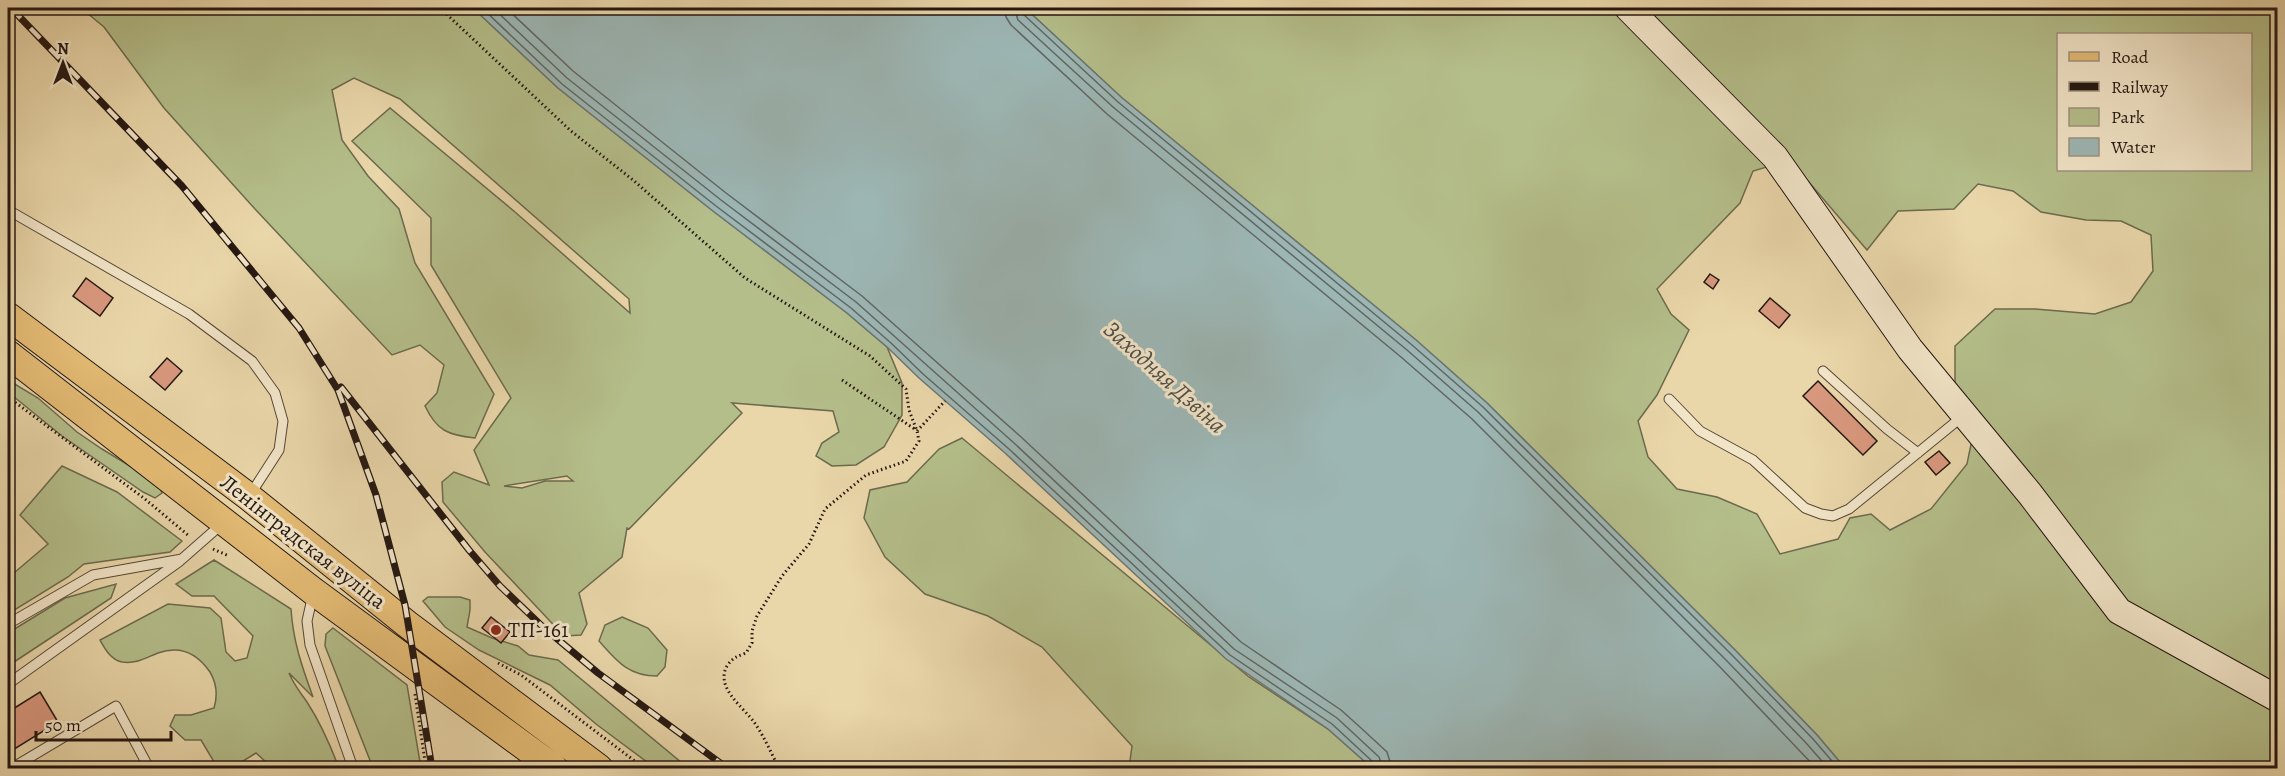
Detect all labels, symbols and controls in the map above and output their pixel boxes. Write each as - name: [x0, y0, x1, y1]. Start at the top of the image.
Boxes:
- north arrow: [33, 33, 93, 93]
- legend: [2057, 33, 2252, 171]
- text: N: [57, 38, 69, 60]
- text: Road: [2111, 45, 2149, 69]
- text: Railway: [2111, 75, 2169, 99]
- text: Park: [2111, 105, 2145, 129]
- text: Water: [2110, 135, 2156, 159]
- water label: Заходняя Дзвіна: [1097, 313, 1233, 441]
- street label: Ленінградская вуліца: [214, 468, 393, 617]
- place label: ТП-161: [508, 615, 569, 645]
- marker: ТП-161: [489, 623, 503, 637]
- scale bar: [36, 704, 171, 742]
- text: 50 m: [45, 713, 81, 737]

